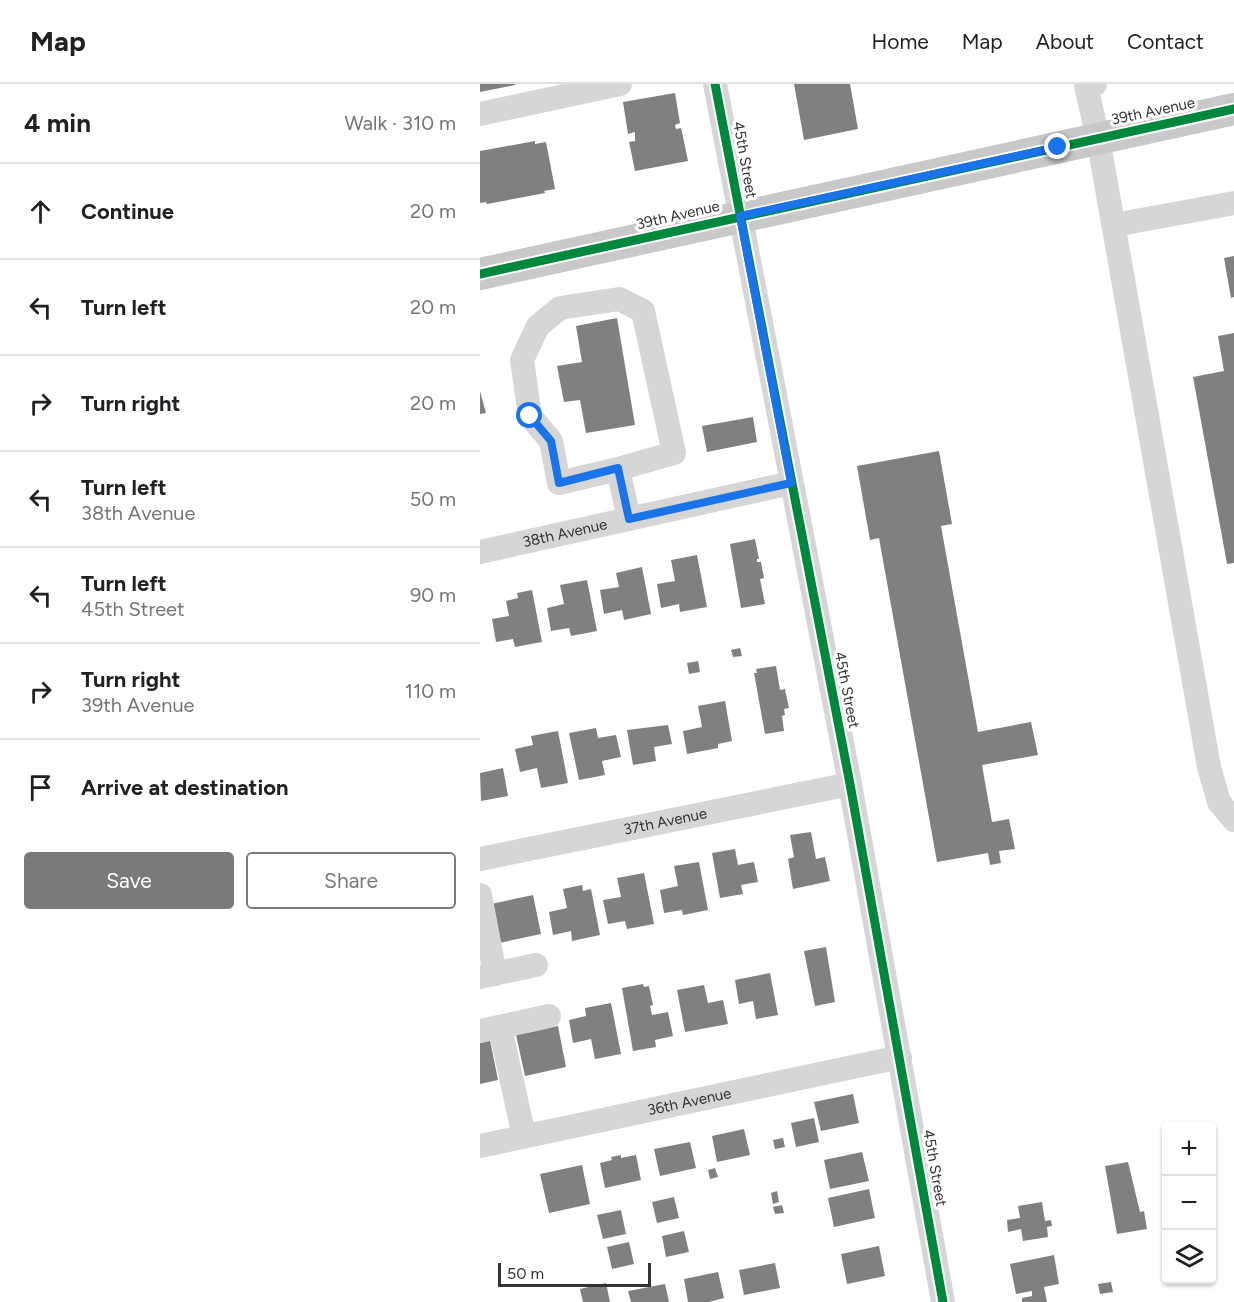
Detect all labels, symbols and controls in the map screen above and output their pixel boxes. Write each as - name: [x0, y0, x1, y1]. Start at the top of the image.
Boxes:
- text: Map: [30, 24, 86, 58]
- text: Home: [872, 29, 929, 54]
- text: Map: [962, 29, 1003, 54]
- text: About: [1036, 29, 1094, 54]
- text: Contact: [1127, 29, 1204, 54]
- street label: 39th Avenue: [1109, 93, 1197, 129]
- text: 4 min: [24, 107, 91, 139]
- text: Walk · 310 m: [344, 111, 456, 135]
- street label: 45th Street: [729, 120, 761, 200]
- route end: [1044, 133, 1070, 159]
- icon: ahead: [24, 195, 57, 228]
- street label: 39th Avenue: [635, 197, 721, 233]
- text: Continue: [81, 198, 174, 225]
- text: 20 m: [410, 199, 456, 223]
- icon: left: [24, 291, 57, 324]
- text: Turn left: [81, 294, 167, 321]
- text: 20 m: [410, 295, 456, 319]
- icon: right: [24, 387, 57, 420]
- text: Turn right: [81, 390, 180, 417]
- text: 20 m: [410, 391, 456, 415]
- route start: [516, 402, 542, 428]
- text: Turn left: [81, 474, 167, 501]
- icon: left: [24, 483, 57, 516]
- text: 50 m: [410, 487, 456, 511]
- text: 38th Avenue: [81, 501, 195, 525]
- street label: 38th Avenue: [521, 515, 609, 551]
- text: Turn left: [81, 570, 167, 597]
- icon: left: [24, 579, 57, 612]
- text: 90 m: [410, 583, 456, 607]
- text: 45th Street: [81, 597, 185, 621]
- street label: 45th Street: [831, 650, 863, 730]
- text: Turn right: [81, 666, 180, 693]
- icon: right: [24, 675, 57, 708]
- text: 110 m: [405, 679, 456, 703]
- text: 39th Avenue: [81, 693, 195, 717]
- icon: arrive: [24, 771, 57, 804]
- text: Arrive at destination: [81, 774, 289, 801]
- street label: 37th Avenue: [622, 804, 709, 839]
- button: Save: [24, 852, 234, 909]
- button: Share: [246, 852, 456, 909]
- street label: 36th Avenue: [646, 1084, 733, 1119]
- map controls: [1162, 1122, 1216, 1284]
- button: +: [1162, 1122, 1216, 1176]
- street label: 45th Street: [919, 1128, 951, 1208]
- button: −: [1162, 1176, 1216, 1230]
- button: layers: [1162, 1230, 1216, 1284]
- scale bar: [498, 1260, 651, 1288]
- text: 50 m: [507, 1264, 544, 1283]

